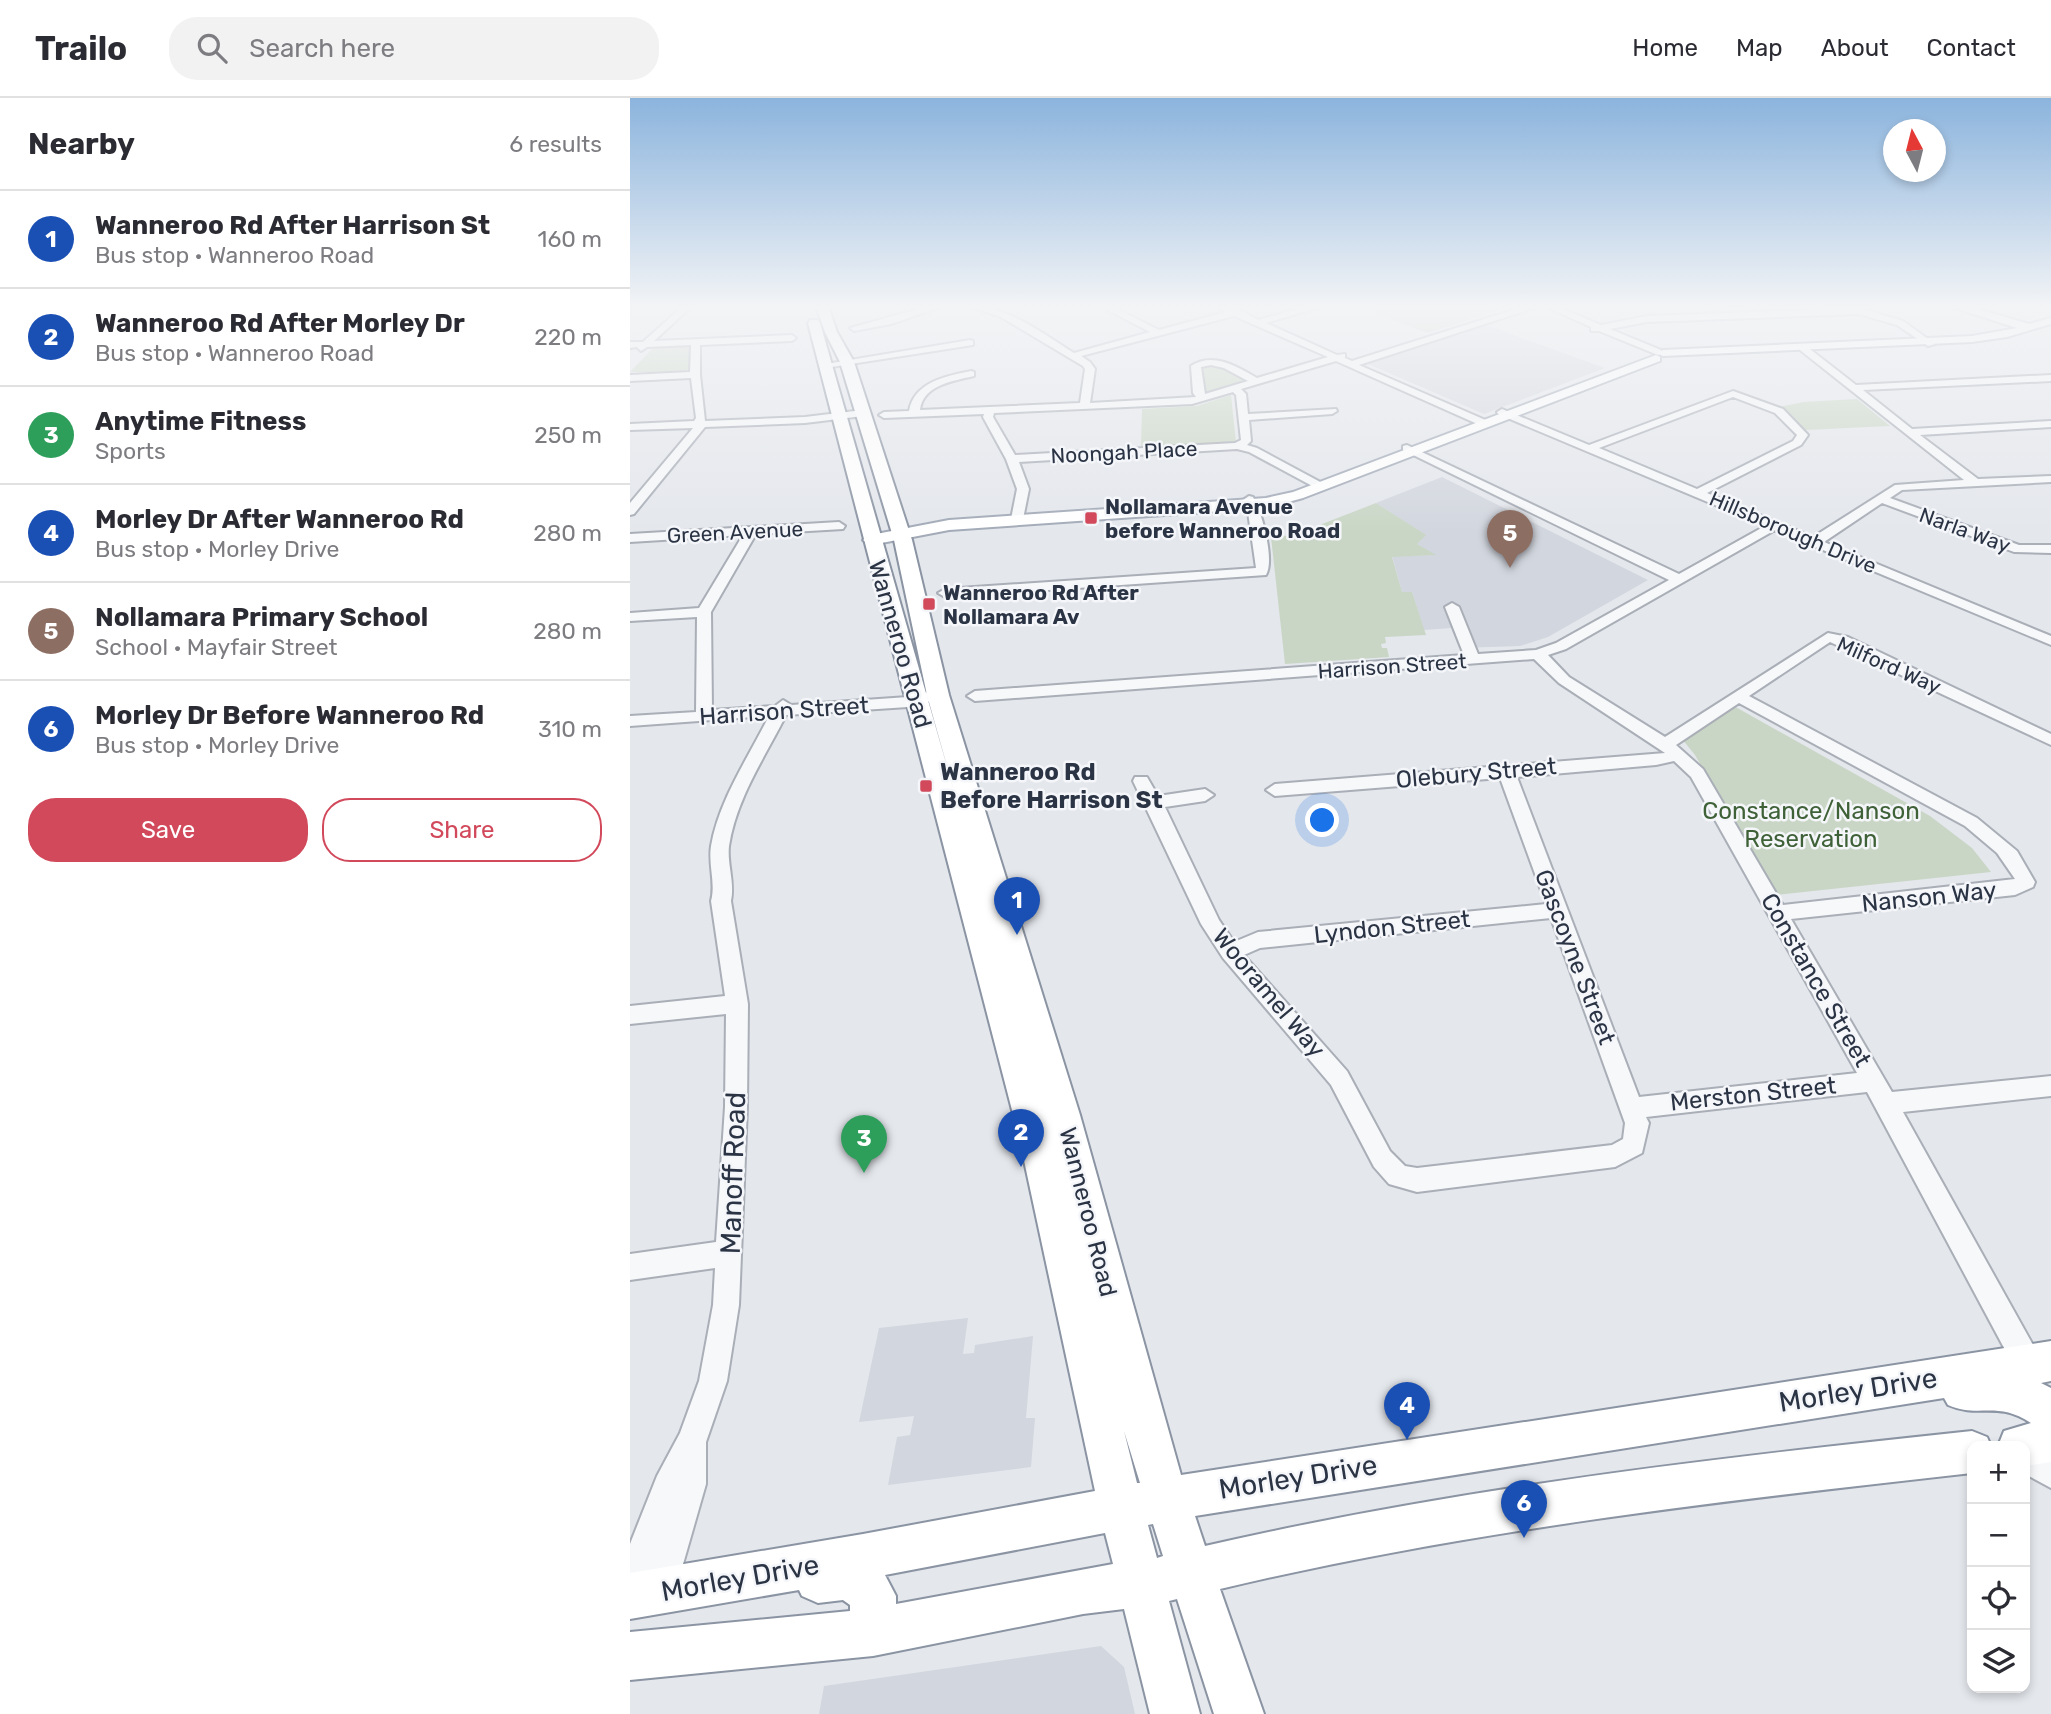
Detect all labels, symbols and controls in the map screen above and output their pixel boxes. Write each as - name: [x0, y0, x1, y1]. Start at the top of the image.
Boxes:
- search box: [169, 17, 659, 80]
- text: Trailo: [35, 29, 127, 68]
- icon: search: [193, 29, 231, 67]
- text: Search here: [249, 33, 395, 64]
- text: Home: [1632, 34, 1698, 62]
- text: Map: [1736, 34, 1783, 62]
- text: About: [1821, 34, 1889, 62]
- text: Contact: [1927, 34, 2016, 62]
- north arrow: [1883, 119, 1946, 182]
- text: Nearby: [28, 126, 135, 162]
- text: 6 results: [509, 130, 602, 158]
- text: Wanneroo Rd After Harrison St: [95, 210, 490, 241]
- text: 1: [45, 225, 57, 253]
- text: 160 m: [538, 225, 602, 253]
- text: Bus stop · Wanneroo Road: [95, 241, 374, 269]
- text: Wanneroo Rd After Morley Dr: [95, 308, 465, 339]
- text: 2: [44, 323, 58, 351]
- text: 220 m: [534, 323, 602, 351]
- text: Bus stop · Wanneroo Road: [95, 339, 374, 367]
- text: Anytime Fitness: [95, 406, 306, 437]
- text: 3: [43, 421, 59, 449]
- text: 250 m: [534, 421, 602, 449]
- street label: Noongah Place: [1050, 436, 1198, 468]
- text: Sports: [95, 437, 166, 465]
- street label: Hillsborough Drive: [1706, 486, 1880, 578]
- place label: Nollamara Avenue before Wanneroo Road: [1105, 494, 1340, 543]
- street label: Narla Way: [1916, 502, 2014, 558]
- text: Morley Dr After Wanneroo Rd: [95, 504, 464, 535]
- marker: Nollamara Avenue before Wanneroo Road: [1083, 510, 1099, 526]
- pin: 5: [1487, 510, 1533, 568]
- street label: Green Avenue: [666, 516, 804, 548]
- text: 4: [43, 519, 59, 547]
- text: 280 m: [533, 519, 602, 547]
- text: Bus stop · Morley Drive: [95, 535, 339, 563]
- street label: Wanneroo Road: [863, 557, 937, 731]
- place label: Wanneroo Rd After Nollamara Av: [943, 580, 1139, 629]
- marker: Wanneroo Rd After Nollamara Av: [921, 596, 937, 612]
- text: Nollamara Primary School: [95, 602, 428, 633]
- text: 5: [44, 617, 58, 645]
- text: 280 m: [533, 617, 602, 645]
- street label: Milford Way: [1833, 631, 1945, 699]
- text: School · Mayfair Street: [95, 633, 338, 661]
- street label: Harrison Street: [1317, 648, 1467, 684]
- street label: Harrison Street: [698, 691, 870, 731]
- text: Morley Dr Before Wanneroo Rd: [95, 700, 484, 731]
- text: 6: [44, 715, 58, 743]
- text: 310 m: [538, 715, 602, 743]
- text: Bus stop · Morley Drive: [95, 731, 339, 759]
- street label: Olebury Street: [1394, 752, 1558, 794]
- place label: Wanneroo Rd Before Harrison St: [940, 758, 1163, 814]
- marker: Wanneroo Rd Before Harrison St: [918, 778, 934, 794]
- park label: Constance/Nanson Reservation: [1702, 797, 1920, 853]
- button: Save: [28, 798, 308, 862]
- button: Share: [322, 798, 602, 862]
- your location: [1305, 803, 1339, 837]
- street label: Gascoyne Street: [1529, 866, 1621, 1048]
- street label: Nanson Way: [1860, 876, 1998, 918]
- pin: 1: [994, 877, 1040, 935]
- street label: Constance Street: [1755, 888, 1877, 1072]
- street label: Lyndon Street: [1313, 905, 1471, 949]
- street label: Wooramel Way: [1207, 923, 1331, 1063]
- street label: Merston Street: [1669, 1071, 1837, 1117]
- street label: Manoff Road: [714, 1091, 752, 1255]
- pin: 2: [998, 1109, 1044, 1167]
- pin: 3: [841, 1115, 887, 1173]
- street label: Wanneroo Road: [1053, 1124, 1123, 1300]
- street label: Morley Drive: [1776, 1361, 1940, 1419]
- pin: 4: [1384, 1382, 1430, 1440]
- map controls: [1967, 1441, 2030, 1693]
- button: +: [1967, 1441, 2030, 1504]
- street label: Morley Drive: [1216, 1448, 1380, 1506]
- pin: 6: [1501, 1480, 1547, 1538]
- button: −: [1967, 1504, 2030, 1567]
- street label: Morley Drive: [658, 1548, 822, 1608]
- button: locate: [1967, 1567, 2030, 1630]
- button: layers: [1967, 1630, 2030, 1693]

